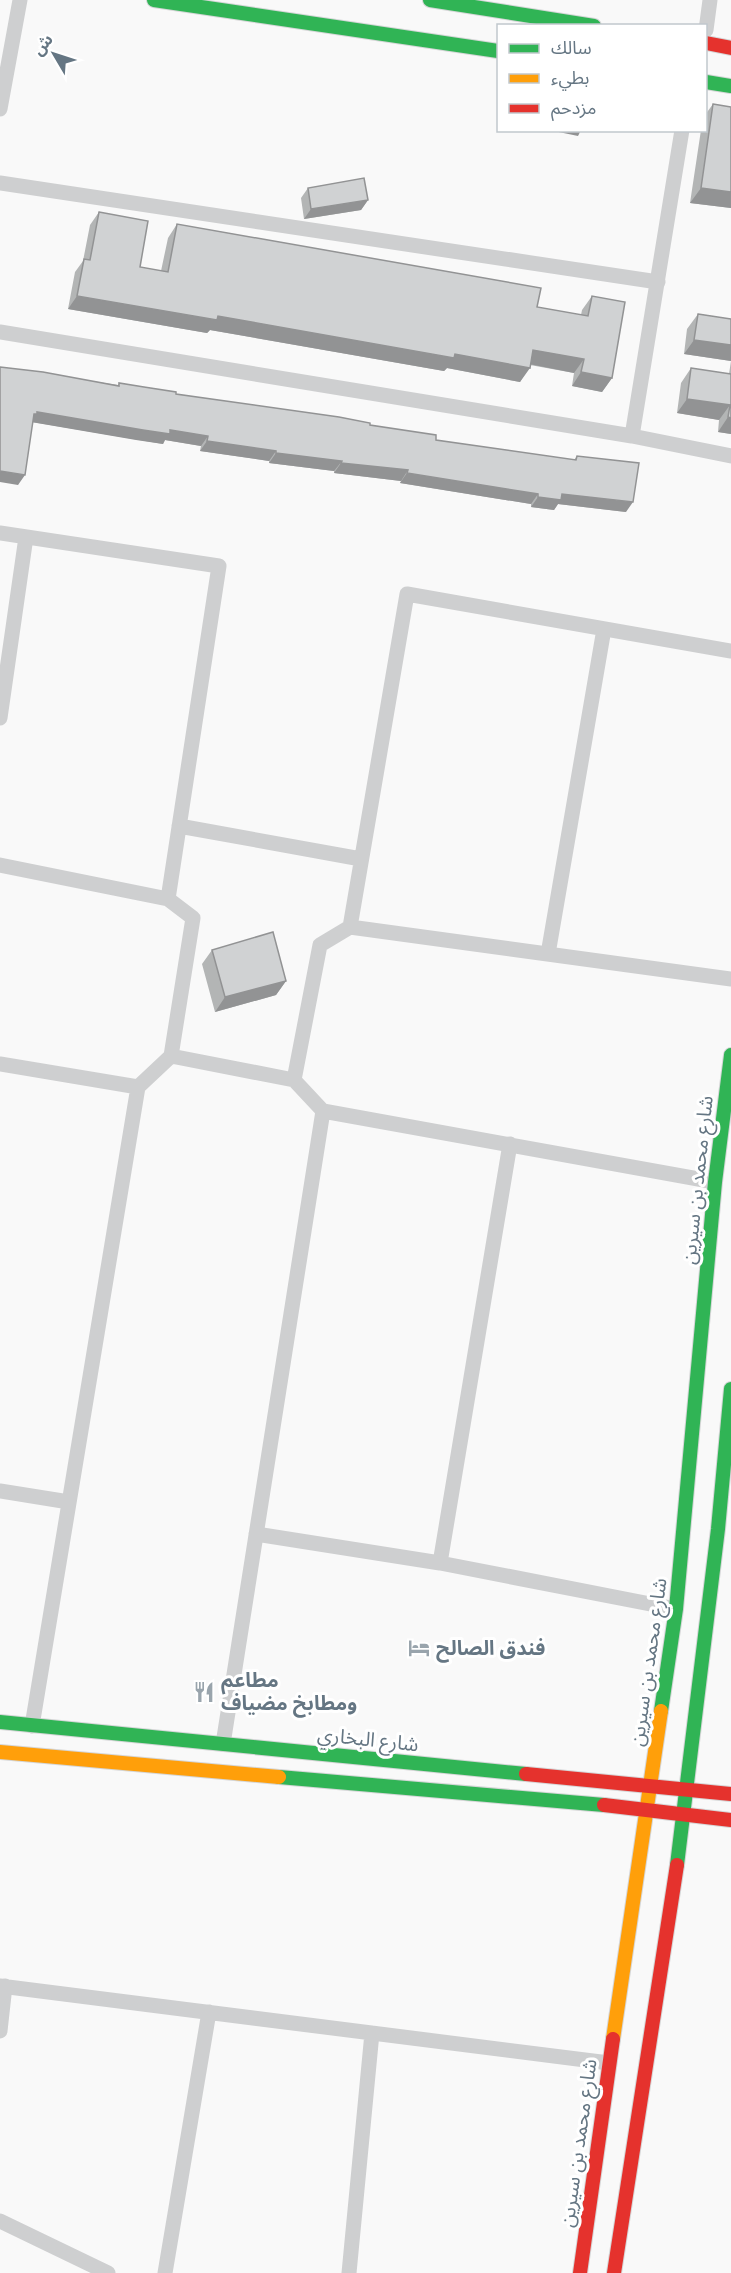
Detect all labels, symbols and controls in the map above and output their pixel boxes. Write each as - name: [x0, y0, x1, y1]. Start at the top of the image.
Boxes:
- north arrow: [24, 24, 84, 84]
- legend: [497, 24, 707, 132]
- text: ش: [28, 30, 57, 59]
- text: سالك: [551, 37, 592, 59]
- text: بطيء: [551, 67, 589, 91]
- text: مزدحم: [551, 97, 596, 121]
- street label: شارع محمد بن سيرين: [677, 1094, 721, 1266]
- street label: شارع محمد بن سيرين: [625, 1576, 675, 1748]
- hotel icon: فندق الصالح: [407, 1636, 431, 1660]
- place label: فندق الصالح: [436, 1637, 545, 1663]
- place label: مطاعم ومطابخ مضياف: [221, 1669, 357, 1718]
- restaurant icon: مطاعم ومطابخ مضياف: [192, 1680, 216, 1704]
- street label: شارع البخاري: [316, 1723, 420, 1760]
- street label: شارع محمد بن سيرين: [555, 2057, 605, 2229]

